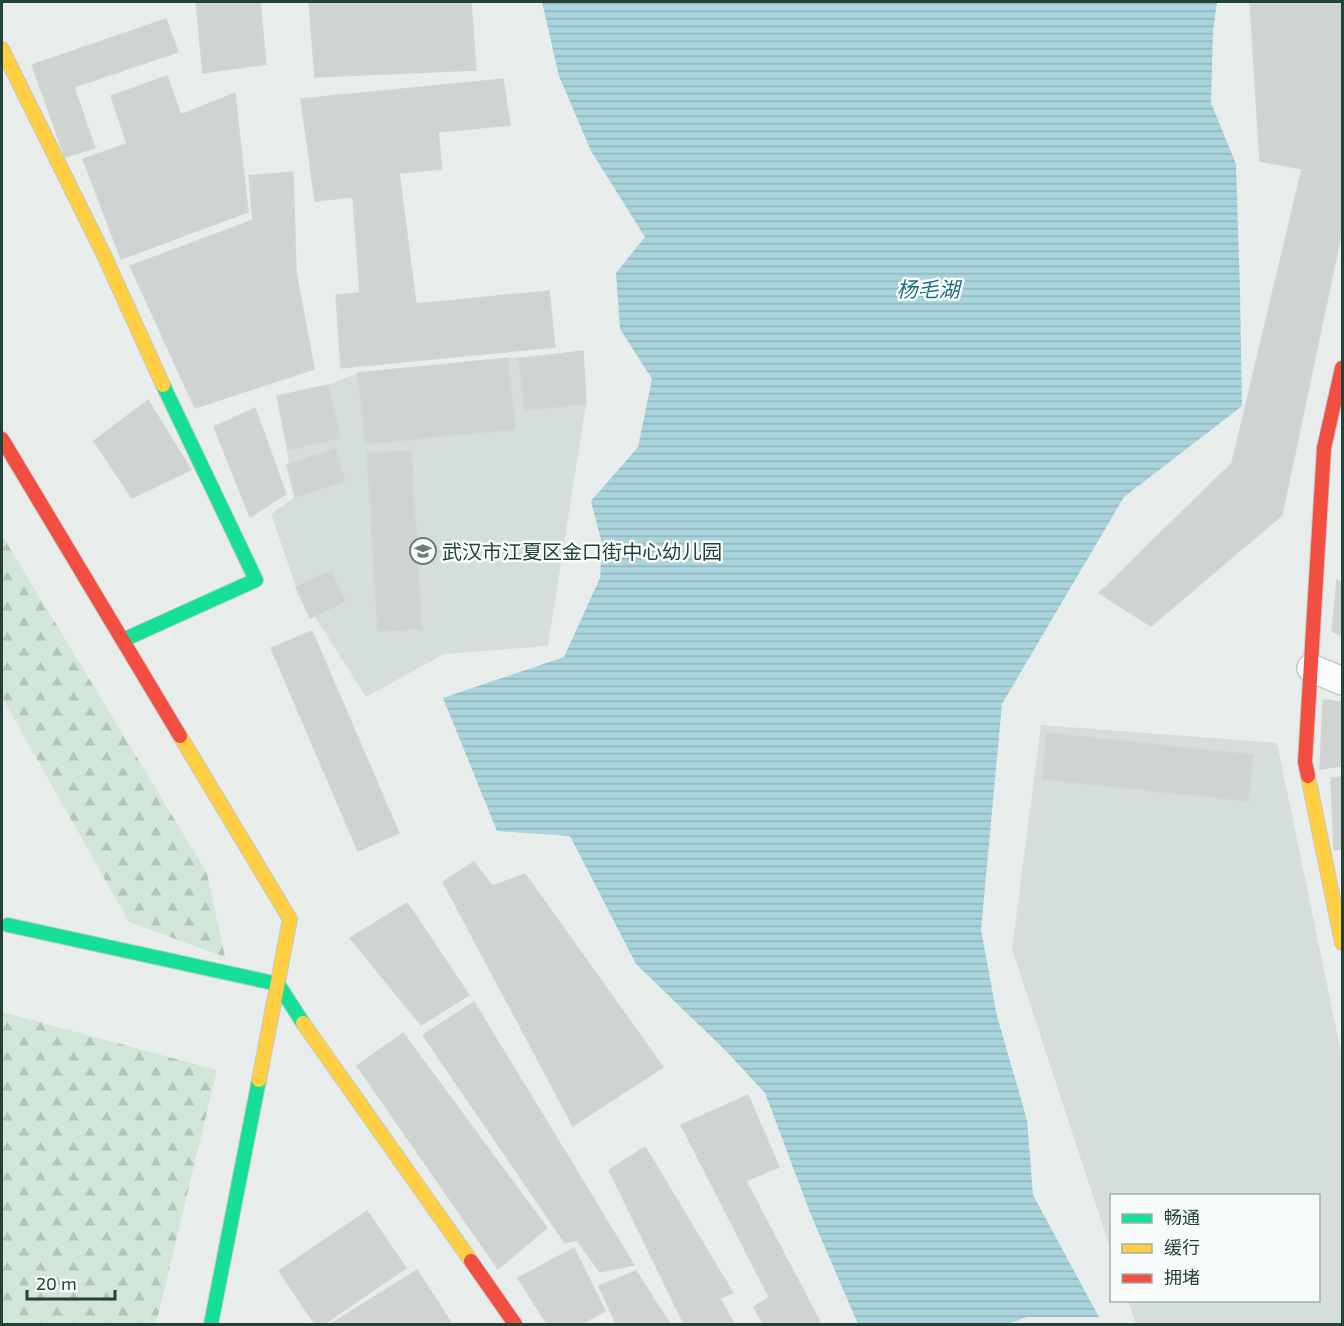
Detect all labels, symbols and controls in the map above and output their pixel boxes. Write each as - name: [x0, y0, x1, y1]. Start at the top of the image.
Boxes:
- water label: 杨毛湖: [897, 276, 962, 301]
- school or university icon: 武汉市江夏区金口街中心幼儿园: [408, 536, 438, 566]
- place label: 武汉市江夏区金口街中心幼儿园: [442, 539, 722, 563]
- legend: [1110, 1194, 1320, 1302]
- text: 畅通: [1164, 1206, 1200, 1228]
- text: 缓行: [1164, 1236, 1200, 1258]
- scale bar: [27, 1263, 116, 1301]
- text: 拥堵: [1164, 1266, 1200, 1288]
- text: 20 m: [36, 1272, 77, 1294]

